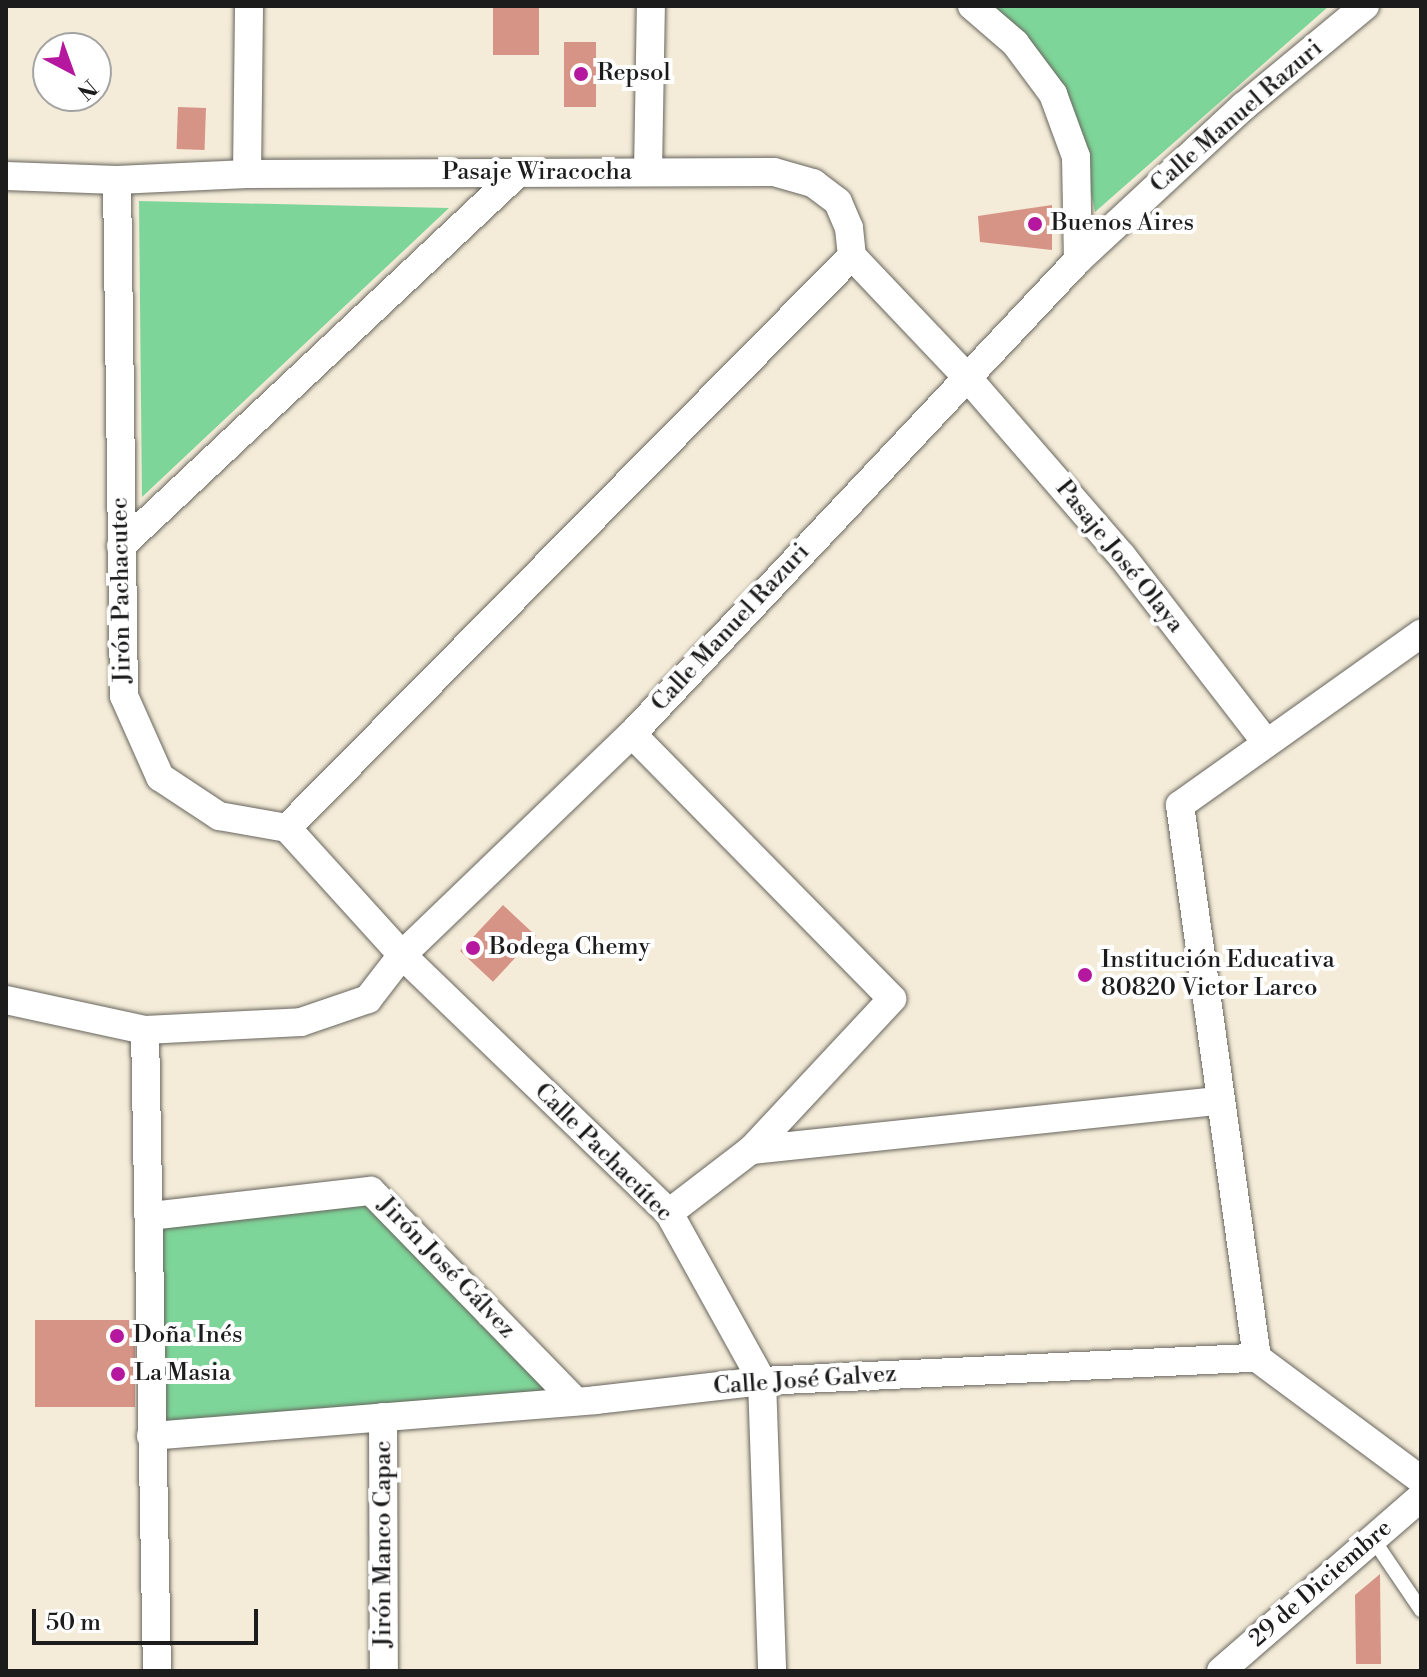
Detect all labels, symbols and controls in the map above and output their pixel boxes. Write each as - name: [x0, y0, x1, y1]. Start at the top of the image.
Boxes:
- north arrow: [32, 32, 112, 112]
- street label: Calle Manuel Razuri: [1145, 34, 1329, 200]
- place label: Repsol: [597, 60, 670, 88]
- marker: Repsol: [572, 65, 590, 83]
- text: N: [71, 73, 102, 105]
- street label: Pasaje Wiracocha: [442, 159, 632, 187]
- place label: Buenos Aires: [1051, 210, 1194, 238]
- marker: Buenos Aires: [1026, 215, 1044, 233]
- street label: Pasaje José Olaya: [1049, 475, 1189, 639]
- street label: Jirón Pachacutec: [106, 497, 138, 683]
- street label: Calle Manuel Razuri: [646, 538, 816, 718]
- place label: Bodega Chemy: [489, 934, 650, 962]
- marker: Bodega Chemy: [464, 939, 482, 957]
- place label: Institución Educativa 80820 Victor Larco: [1101, 947, 1335, 1003]
- marker: Institución Educativa 80820 Victor Larco: [1076, 966, 1094, 984]
- street label: Calle Pachacútec: [528, 1078, 678, 1228]
- street label: Jirón José Gálvez: [371, 1191, 521, 1345]
- place label: Doña Inés: [133, 1322, 243, 1350]
- marker: Doña Inés: [108, 1327, 126, 1345]
- place label: La Masia: [134, 1360, 231, 1388]
- street label: Calle José Galvez: [712, 1360, 898, 1402]
- marker: La Masia: [109, 1365, 127, 1383]
- street label: Jirón Manco Capac: [370, 1441, 398, 1647]
- street label: 29 de Diciembre: [1244, 1514, 1398, 1654]
- scale bar: [36, 1593, 262, 1643]
- text: 50 m: [46, 1608, 101, 1638]

